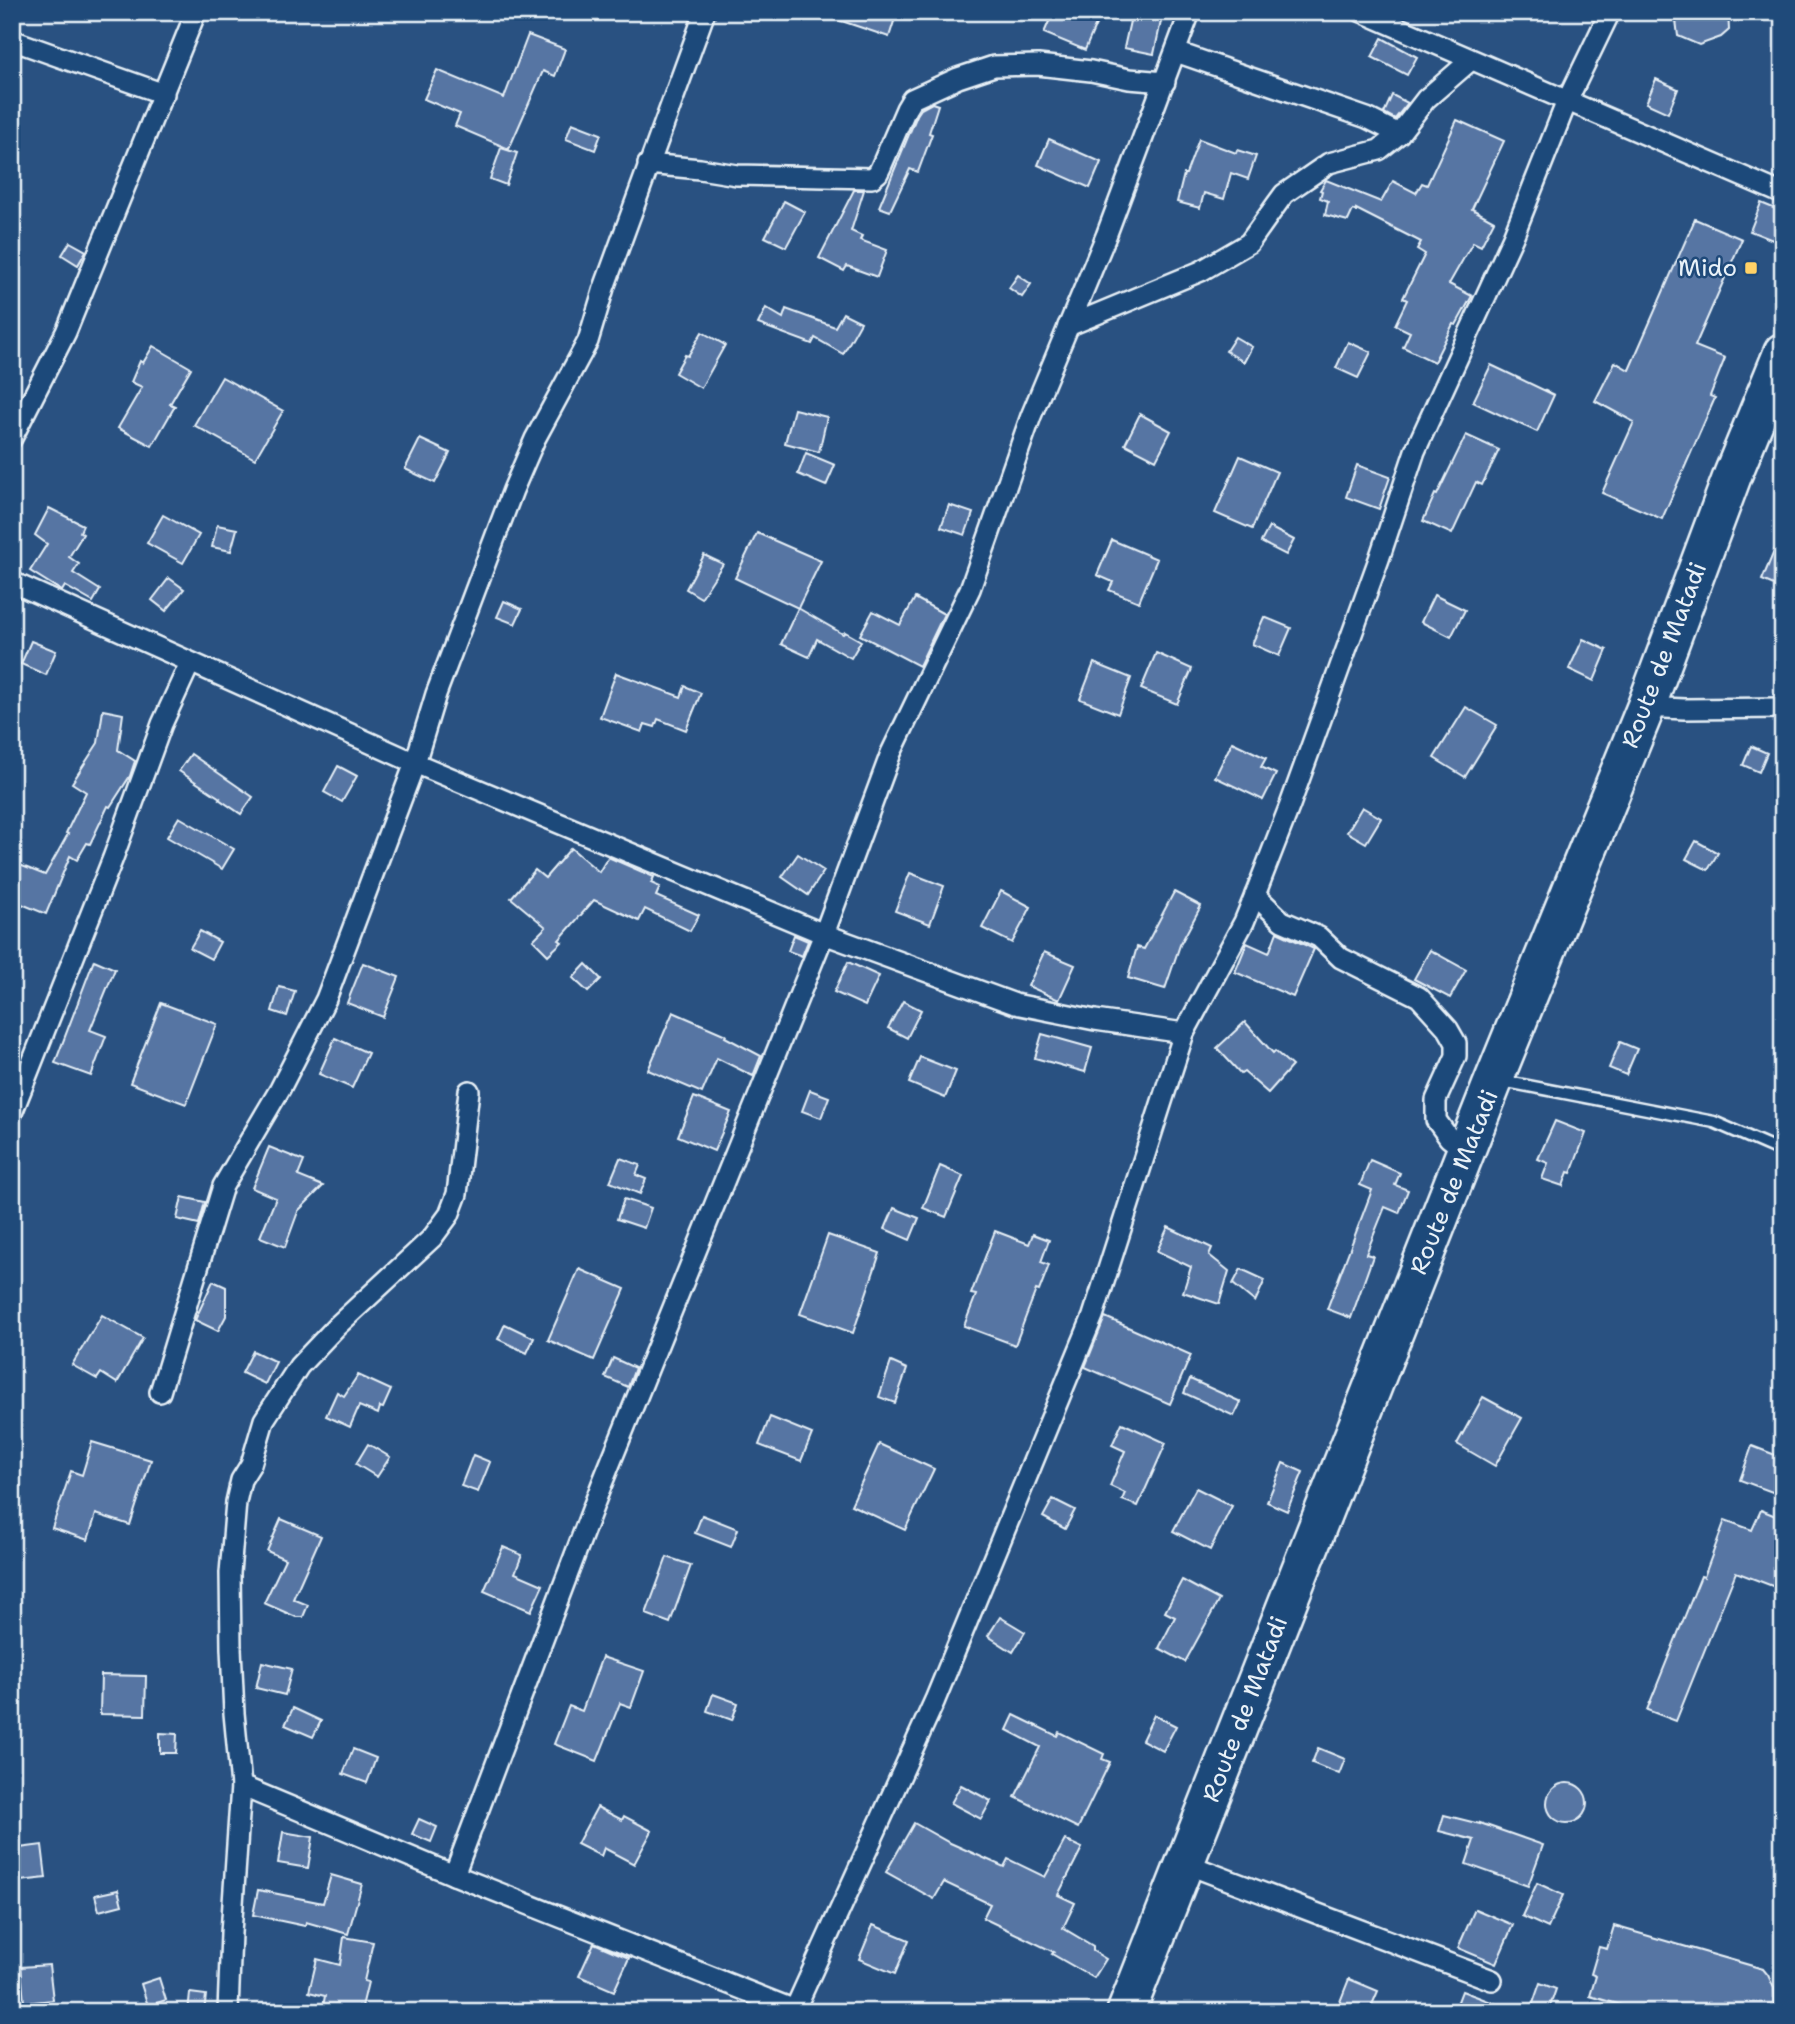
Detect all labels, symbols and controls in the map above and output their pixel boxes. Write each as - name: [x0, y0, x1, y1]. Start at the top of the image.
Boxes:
- place label: Mido: [1678, 252, 1737, 284]
- marker: Mido: [1743, 260, 1759, 276]
- street label: Route de Matadi: [1614, 557, 1714, 753]
- street label: Route de Matadi: [1402, 1085, 1506, 1279]
- street label: Route de Matadi: [1195, 1611, 1295, 1807]

